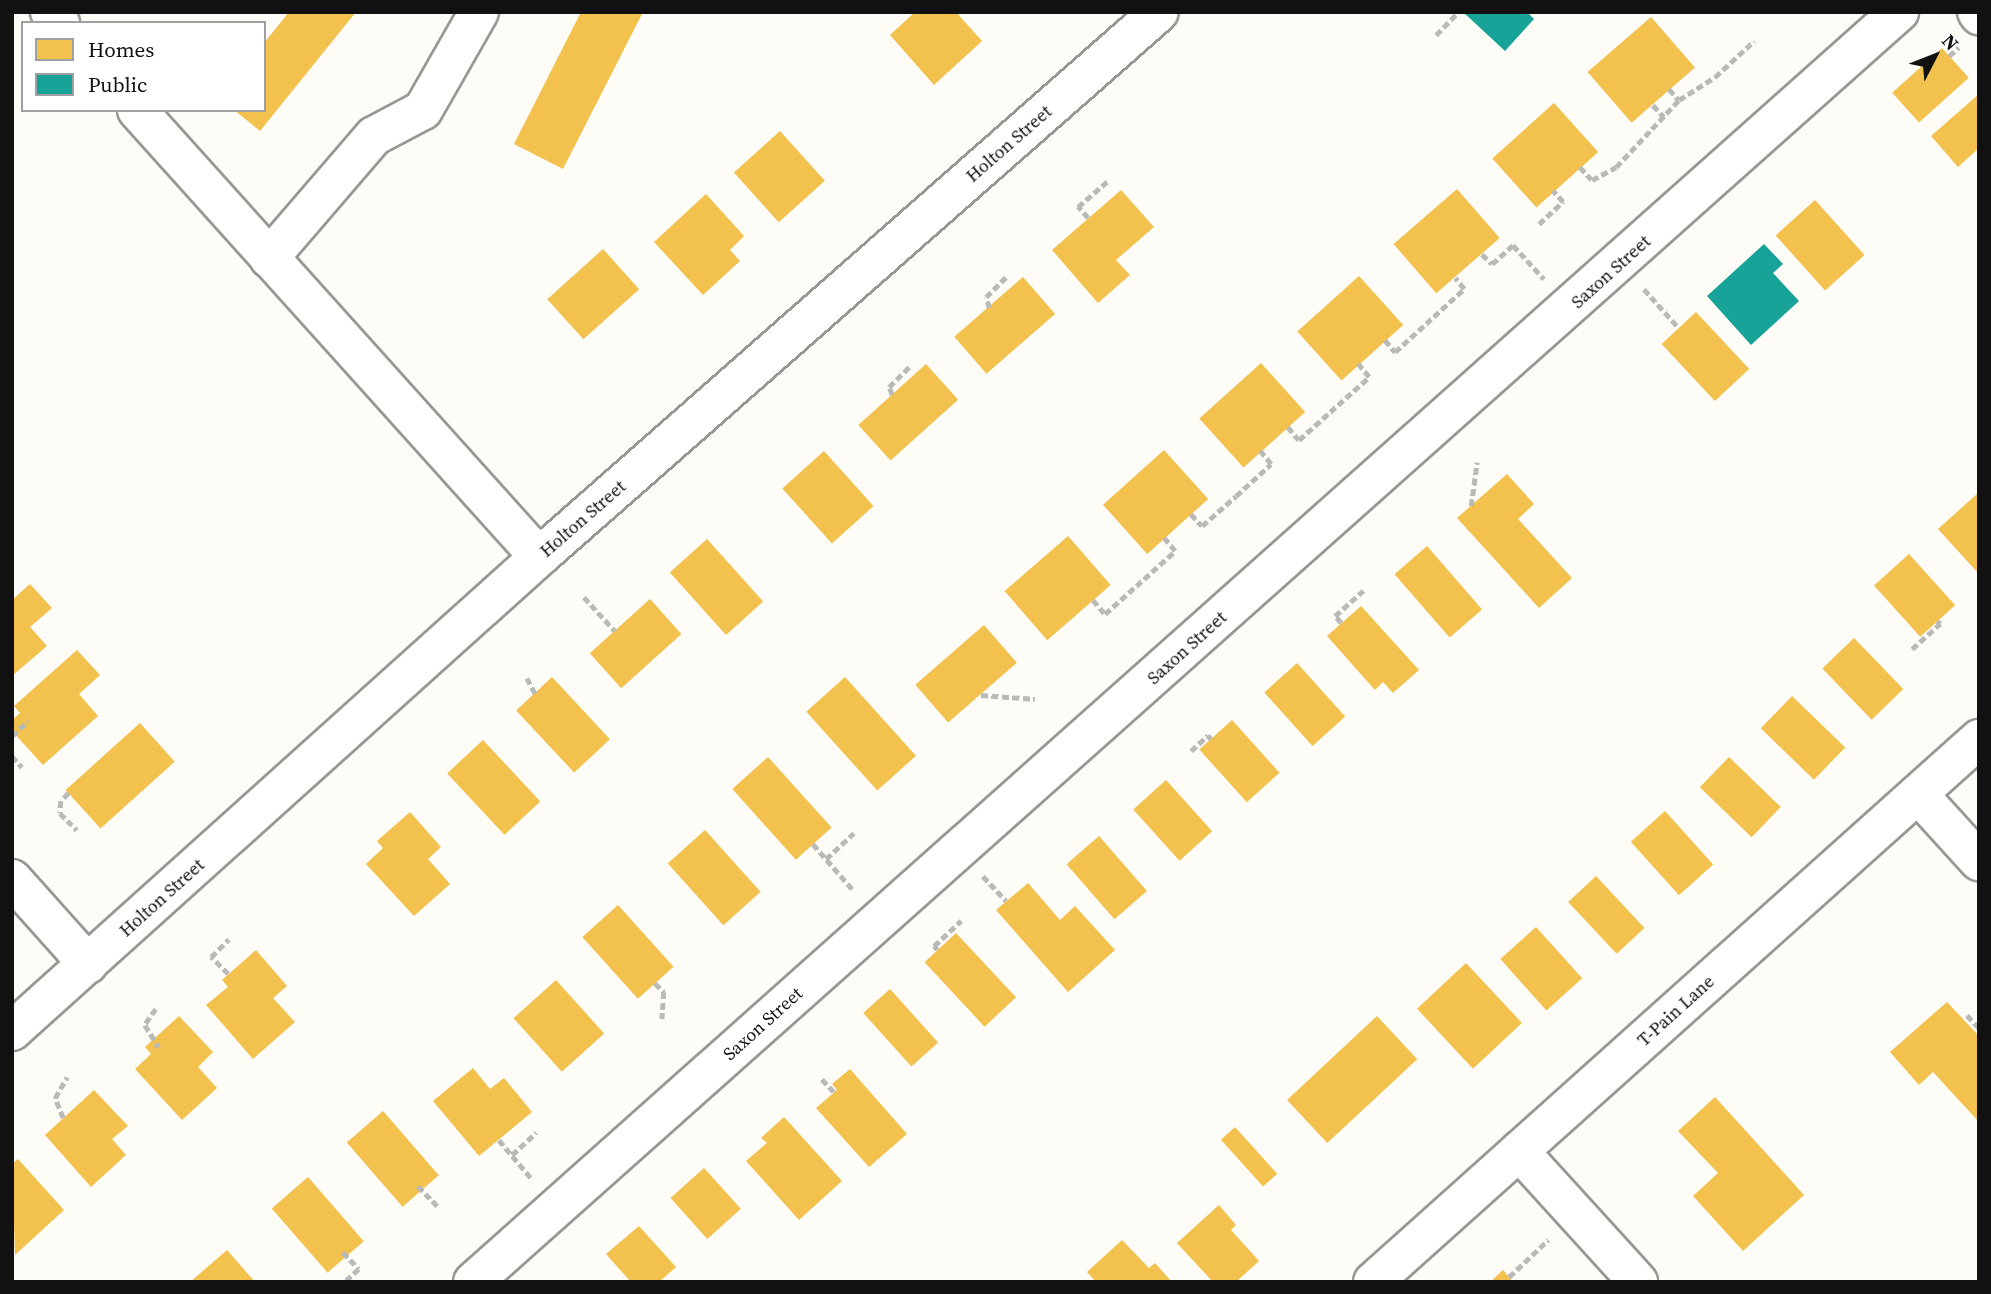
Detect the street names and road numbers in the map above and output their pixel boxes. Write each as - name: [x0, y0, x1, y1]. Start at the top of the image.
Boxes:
- street label: Holton Street: [962, 101, 1056, 187]
- street label: Saxon Street: [1567, 231, 1655, 313]
- street label: Holton Street: [536, 476, 630, 562]
- street label: Saxon Street: [1143, 607, 1231, 689]
- street label: Holton Street: [115, 854, 209, 942]
- street label: T-Pain Lane: [1633, 971, 1719, 1051]
- street label: Saxon Street: [719, 983, 807, 1065]

